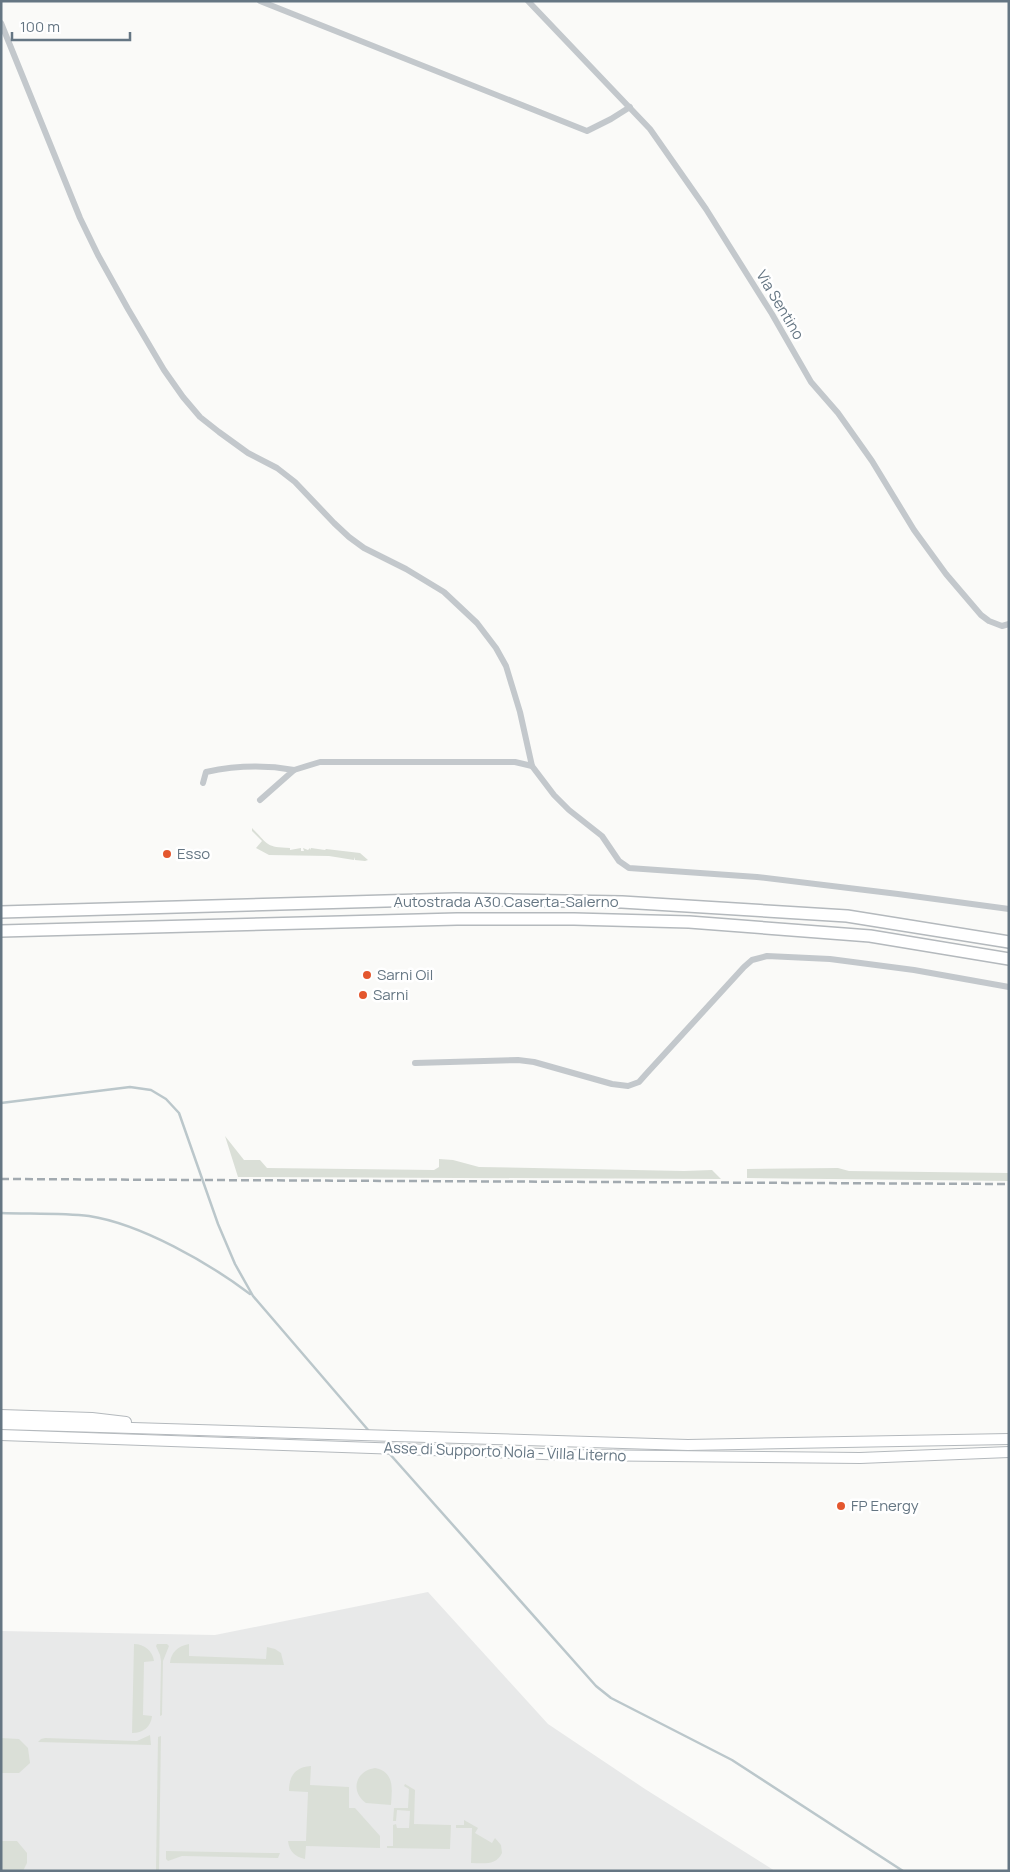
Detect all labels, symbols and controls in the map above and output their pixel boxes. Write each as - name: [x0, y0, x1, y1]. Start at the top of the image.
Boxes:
- scale bar: [12, 10, 130, 42]
- text: 100 m: [20, 16, 60, 37]
- street label: Via Sentino: [751, 266, 809, 343]
- place label: Esso: [177, 843, 210, 864]
- marker: Esso: [161, 848, 173, 860]
- street label: Autostrada A30 Caserta-Salerno: [393, 891, 619, 912]
- place label: Sarni Oil: [377, 964, 433, 985]
- marker: Sarni Oil: [361, 969, 373, 981]
- place label: Sarni: [373, 984, 408, 1005]
- marker: Sarni: [357, 989, 369, 1001]
- street label: Asse di Supporto Nola - Villa Literno: [383, 1437, 627, 1466]
- place label: FP Energy: [851, 1495, 919, 1516]
- marker: FP Energy: [835, 1500, 847, 1512]

